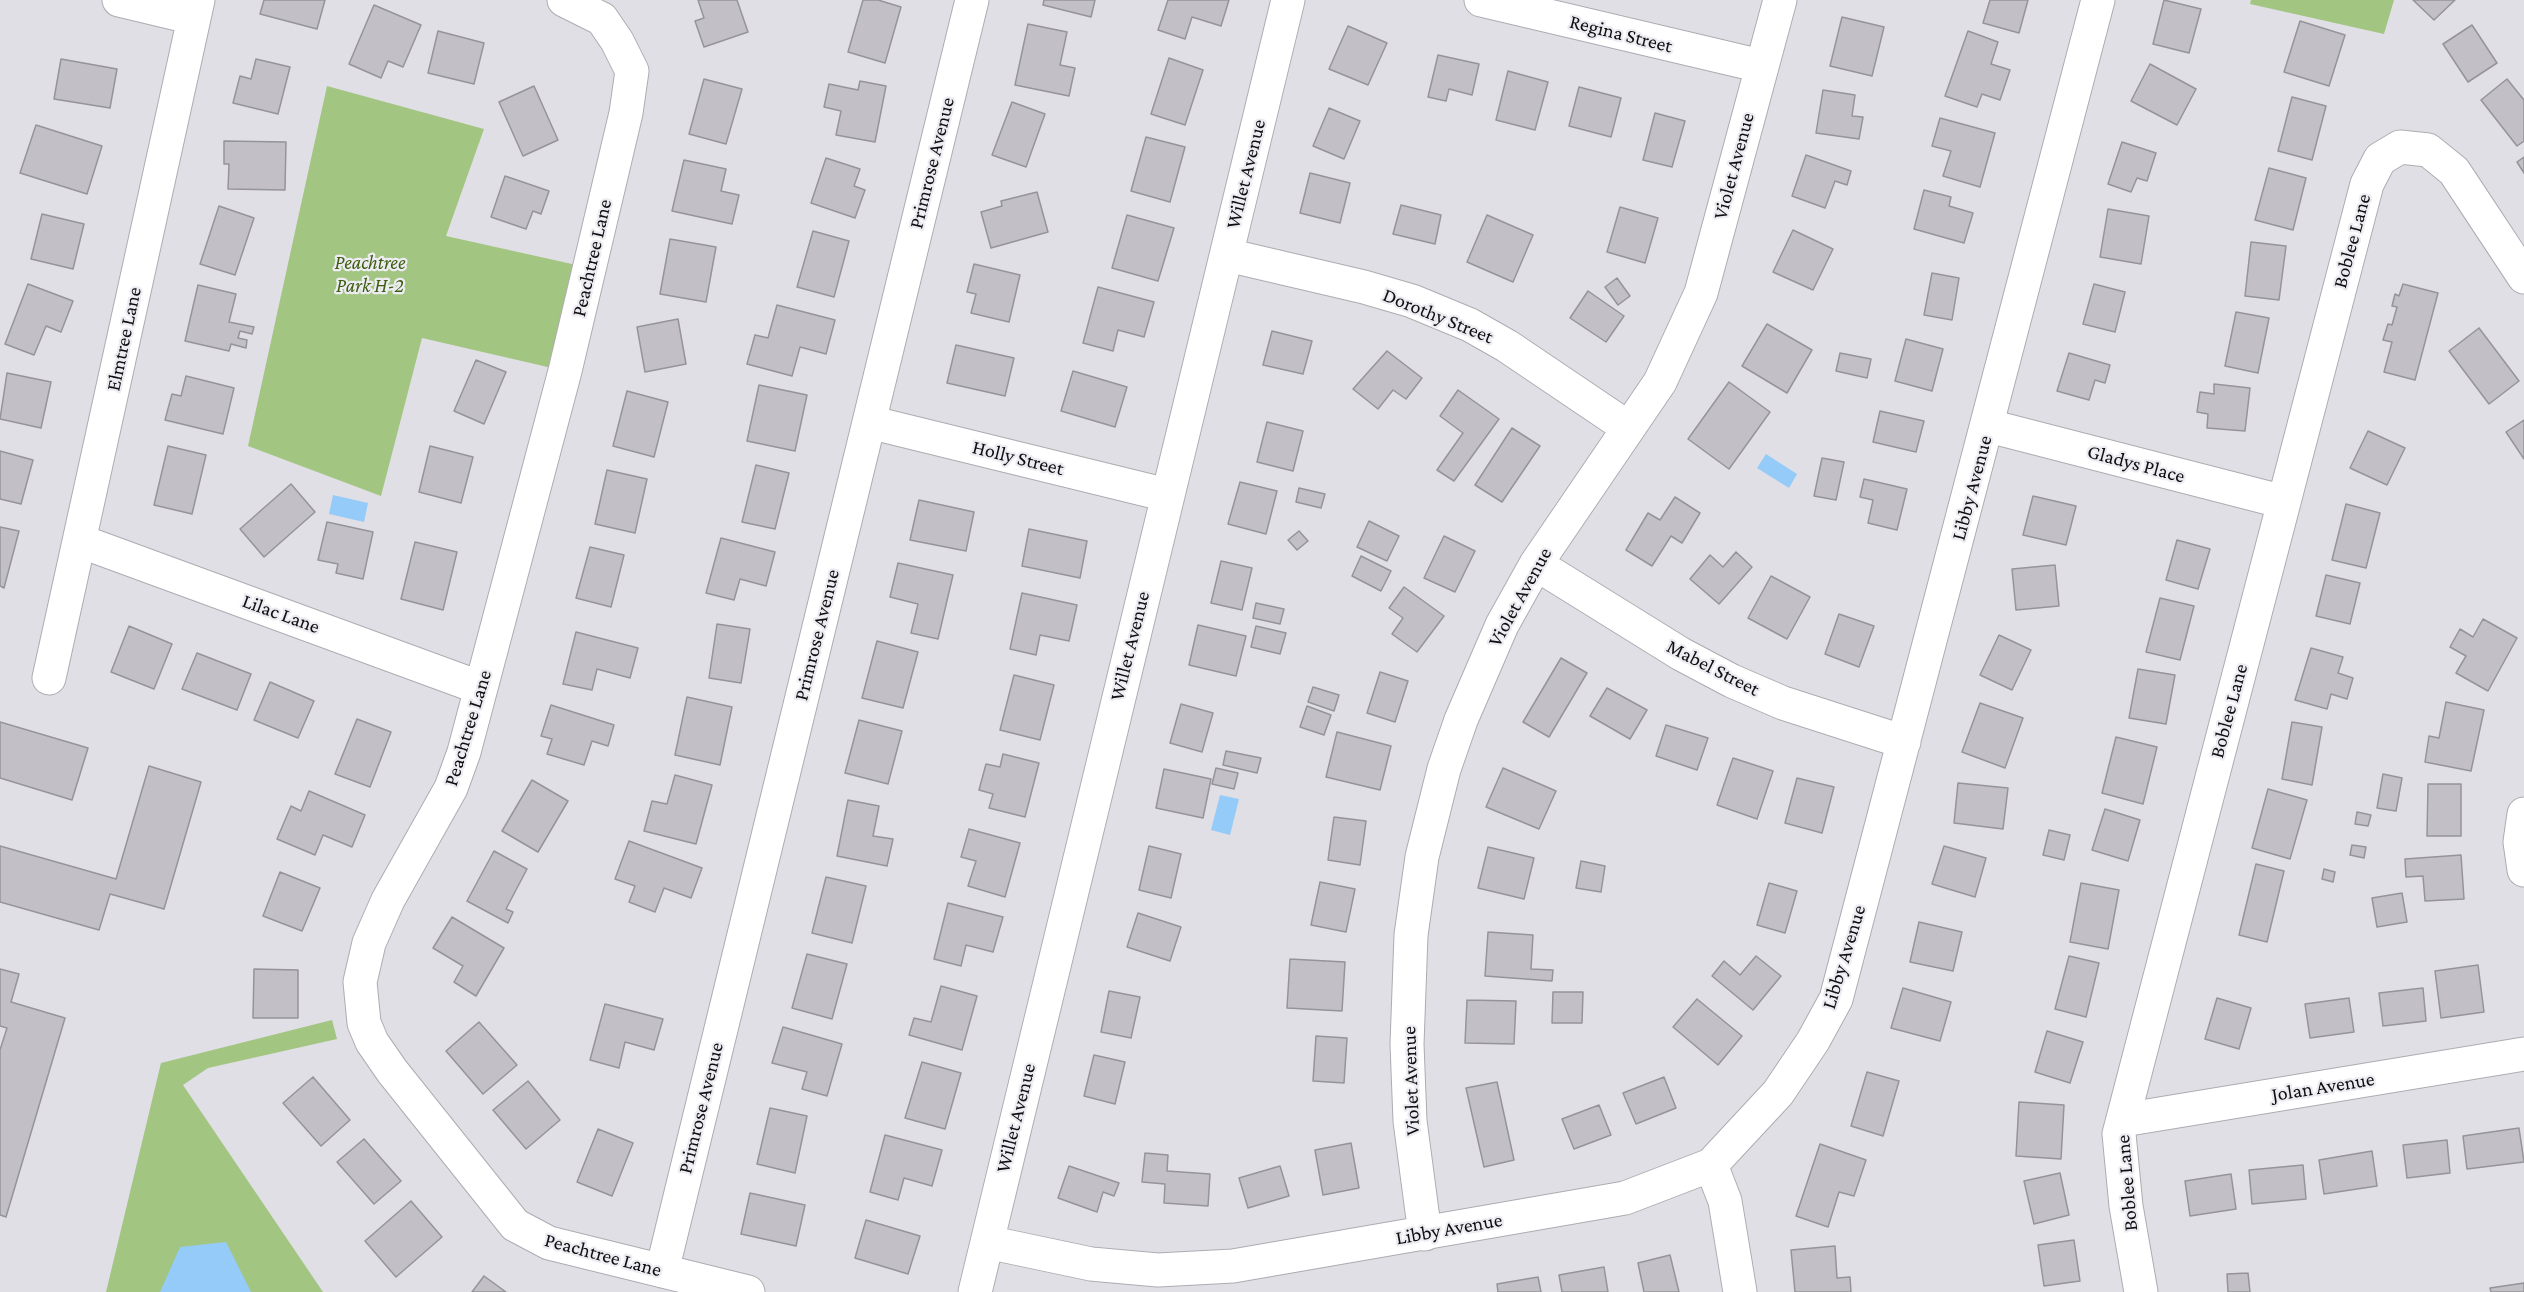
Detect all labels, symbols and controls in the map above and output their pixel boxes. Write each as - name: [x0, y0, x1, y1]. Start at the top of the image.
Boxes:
- street label: Regina Street: [1567, 10, 1675, 58]
- street label: Primrose Avenue: [904, 95, 960, 231]
- street label: Violet Avenue: [1708, 110, 1760, 222]
- street label: Willet Avenue: [1221, 117, 1271, 231]
- street label: Boblee Lane: [2328, 191, 2376, 291]
- street label: Peachtree Lane: [567, 197, 617, 319]
- park label: Peachtree Park H-2: [335, 251, 405, 298]
- street label: Dorothy Street: [1379, 283, 1497, 349]
- street label: Elmtree Lane: [101, 285, 147, 393]
- street label: Libby Avenue: [1946, 433, 1998, 543]
- street label: Holly Street: [970, 435, 1066, 481]
- street label: Gladys Place: [2085, 439, 2187, 489]
- street label: Violet Avenue: [1483, 543, 1557, 651]
- street label: Primrose Avenue: [789, 567, 845, 703]
- street label: Lilac Lane: [239, 589, 323, 639]
- street label: Willet Avenue: [1105, 589, 1155, 703]
- street label: Mabel Street: [1663, 634, 1763, 702]
- street label: Boblee Lane: [2205, 661, 2253, 761]
- street label: Peachtree Lane: [439, 667, 497, 789]
- street label: Libby Avenue: [1817, 902, 1871, 1012]
- street label: Violet Avenue: [1397, 1026, 1425, 1136]
- street label: Primrose Avenue: [673, 1040, 729, 1176]
- street label: Willet Avenue: [991, 1061, 1041, 1175]
- street label: Jolan Avenue: [2270, 1067, 2376, 1107]
- street label: Boblee Lane: [2111, 1134, 2143, 1232]
- street label: Libby Avenue: [1394, 1208, 1504, 1250]
- street label: Peachtree Lane: [542, 1228, 664, 1282]

